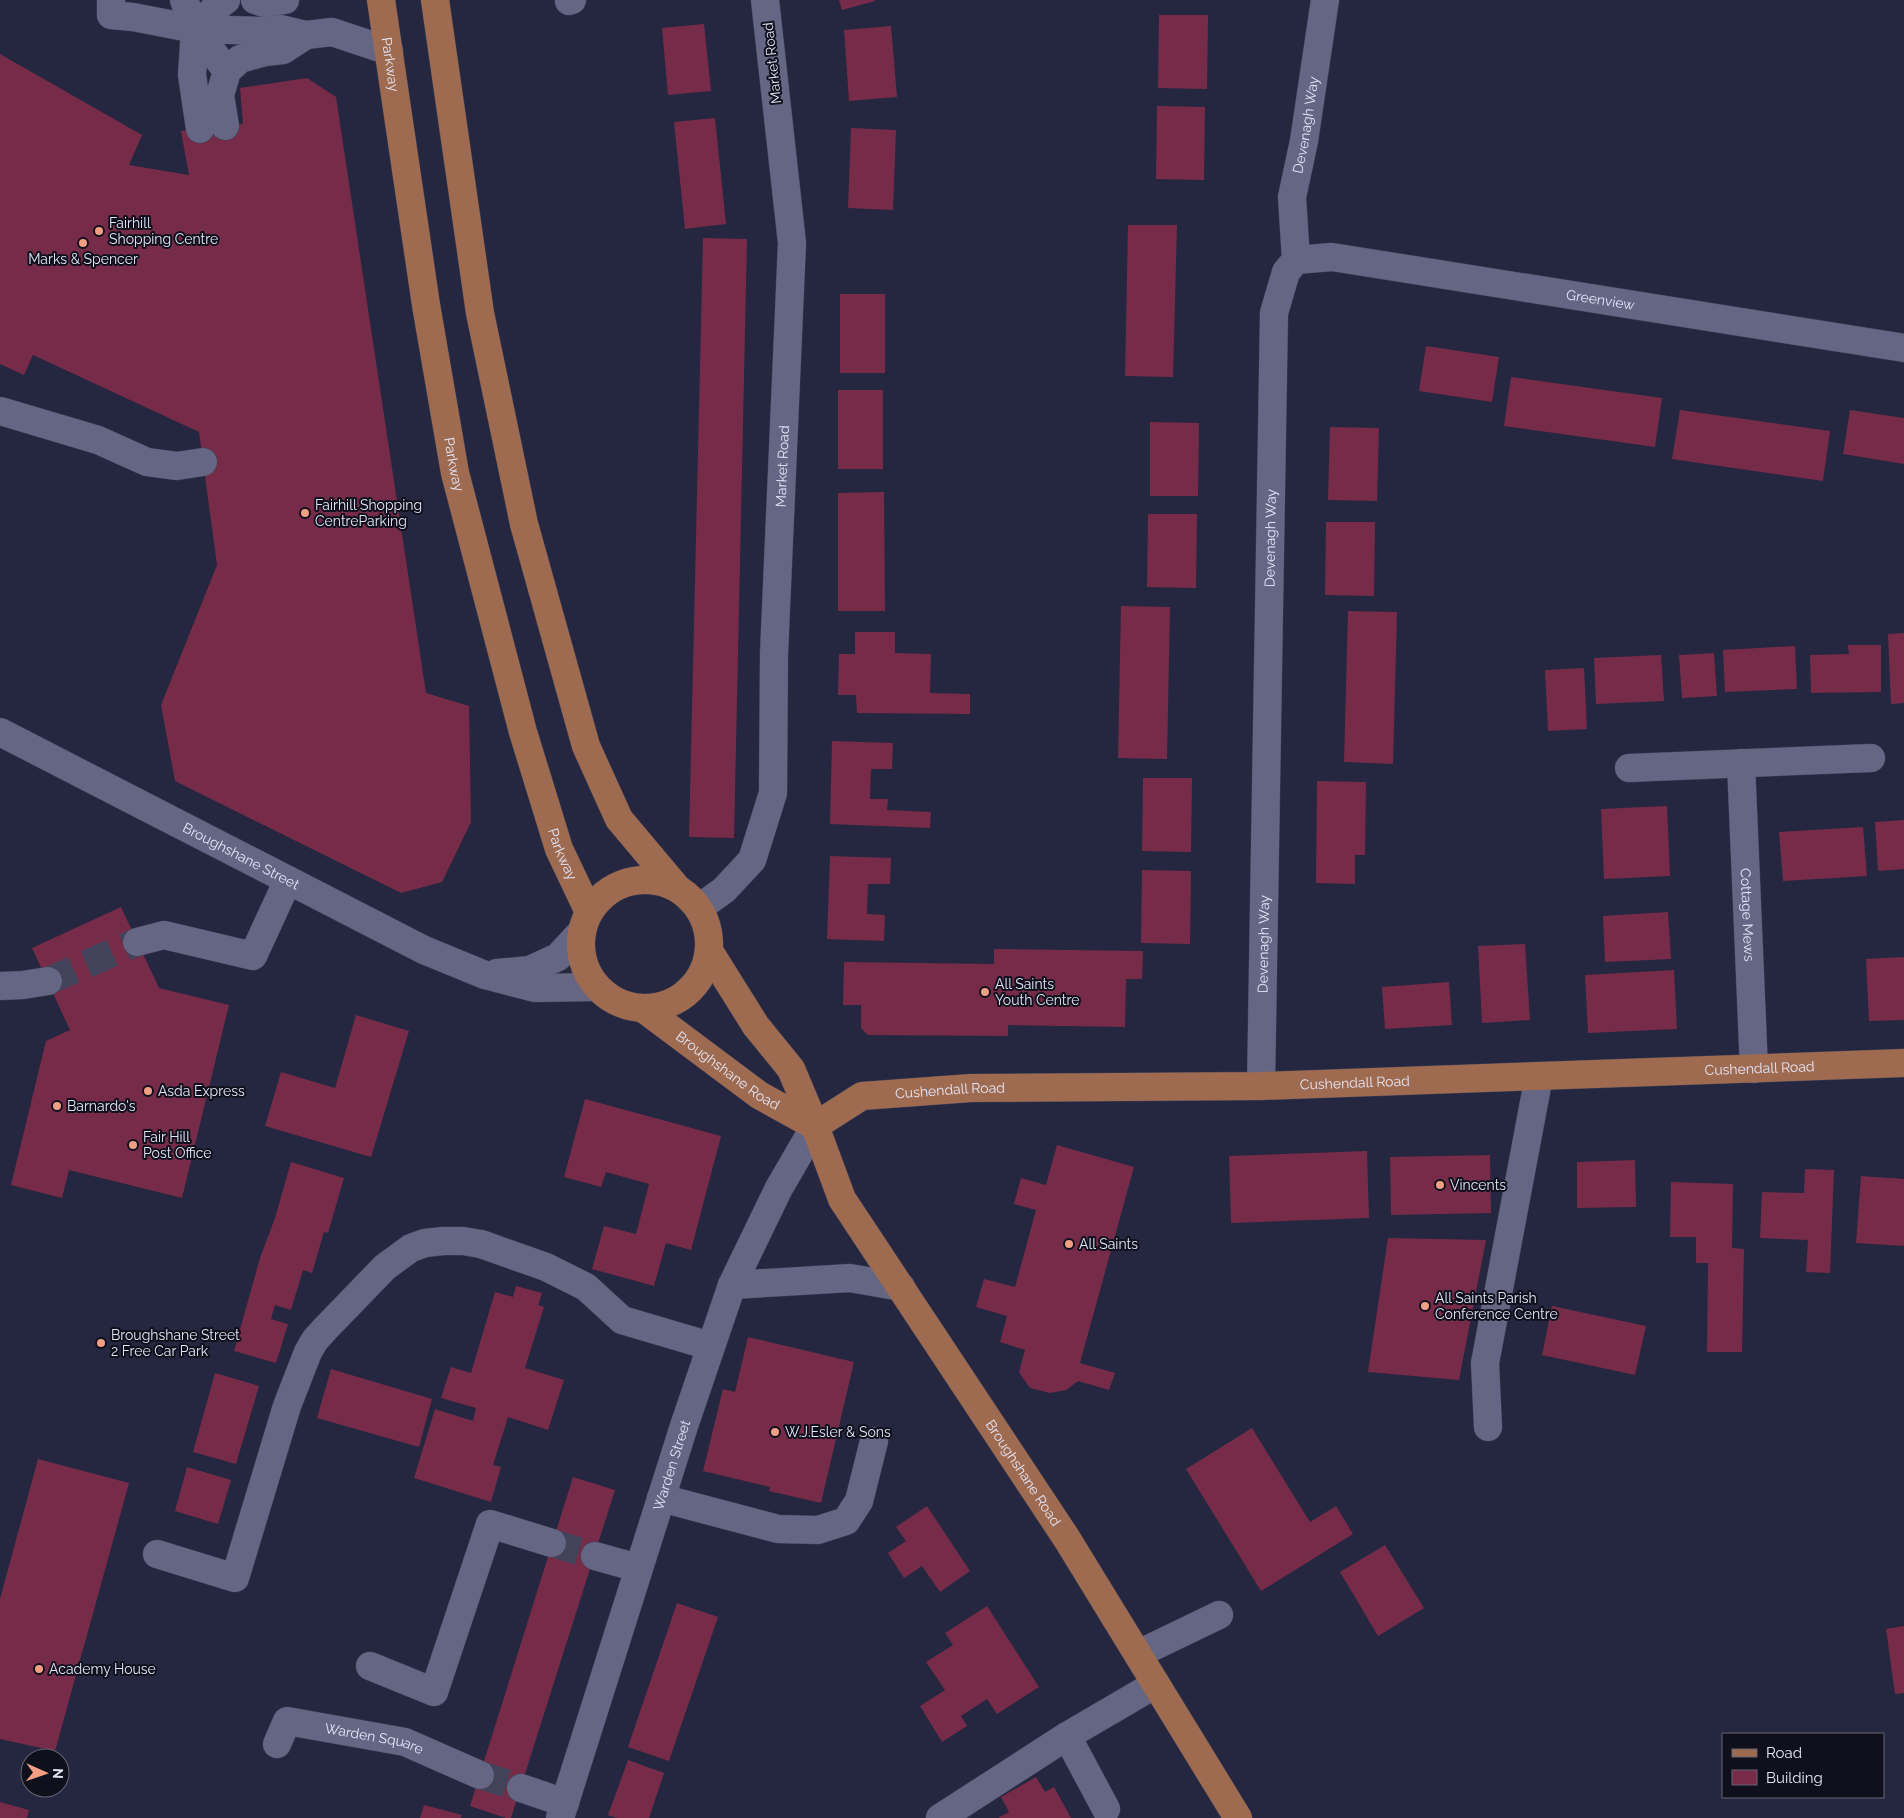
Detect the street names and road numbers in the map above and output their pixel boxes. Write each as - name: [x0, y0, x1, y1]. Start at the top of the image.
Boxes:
- street label: Market Road: [760, 21, 784, 105]
- street label: Parkway: [379, 36, 402, 93]
- street label: Devenagh Way: [1289, 75, 1322, 175]
- street label: Greenview: [1565, 286, 1636, 313]
- street label: Market Road: [772, 425, 792, 507]
- street label: Parkway: [441, 436, 468, 493]
- street label: Devenagh Way: [1261, 488, 1279, 587]
- street label: Broughshane Street: [180, 819, 302, 893]
- street label: Parkway: [545, 826, 581, 883]
- street label: Cottage Mews: [1737, 868, 1757, 962]
- street label: Devenagh Way: [1255, 894, 1272, 993]
- street label: Broughshane Road: [673, 1028, 782, 1113]
- street label: Cushendall Road: [1704, 1058, 1815, 1078]
- street label: Cushendall Road: [1300, 1073, 1410, 1093]
- street label: Cushendall Road: [895, 1080, 1005, 1102]
- street label: Broughshane Road: [982, 1417, 1064, 1529]
- street label: Warden Street: [650, 1418, 694, 1512]
- street label: Warden Square: [323, 1720, 426, 1757]

